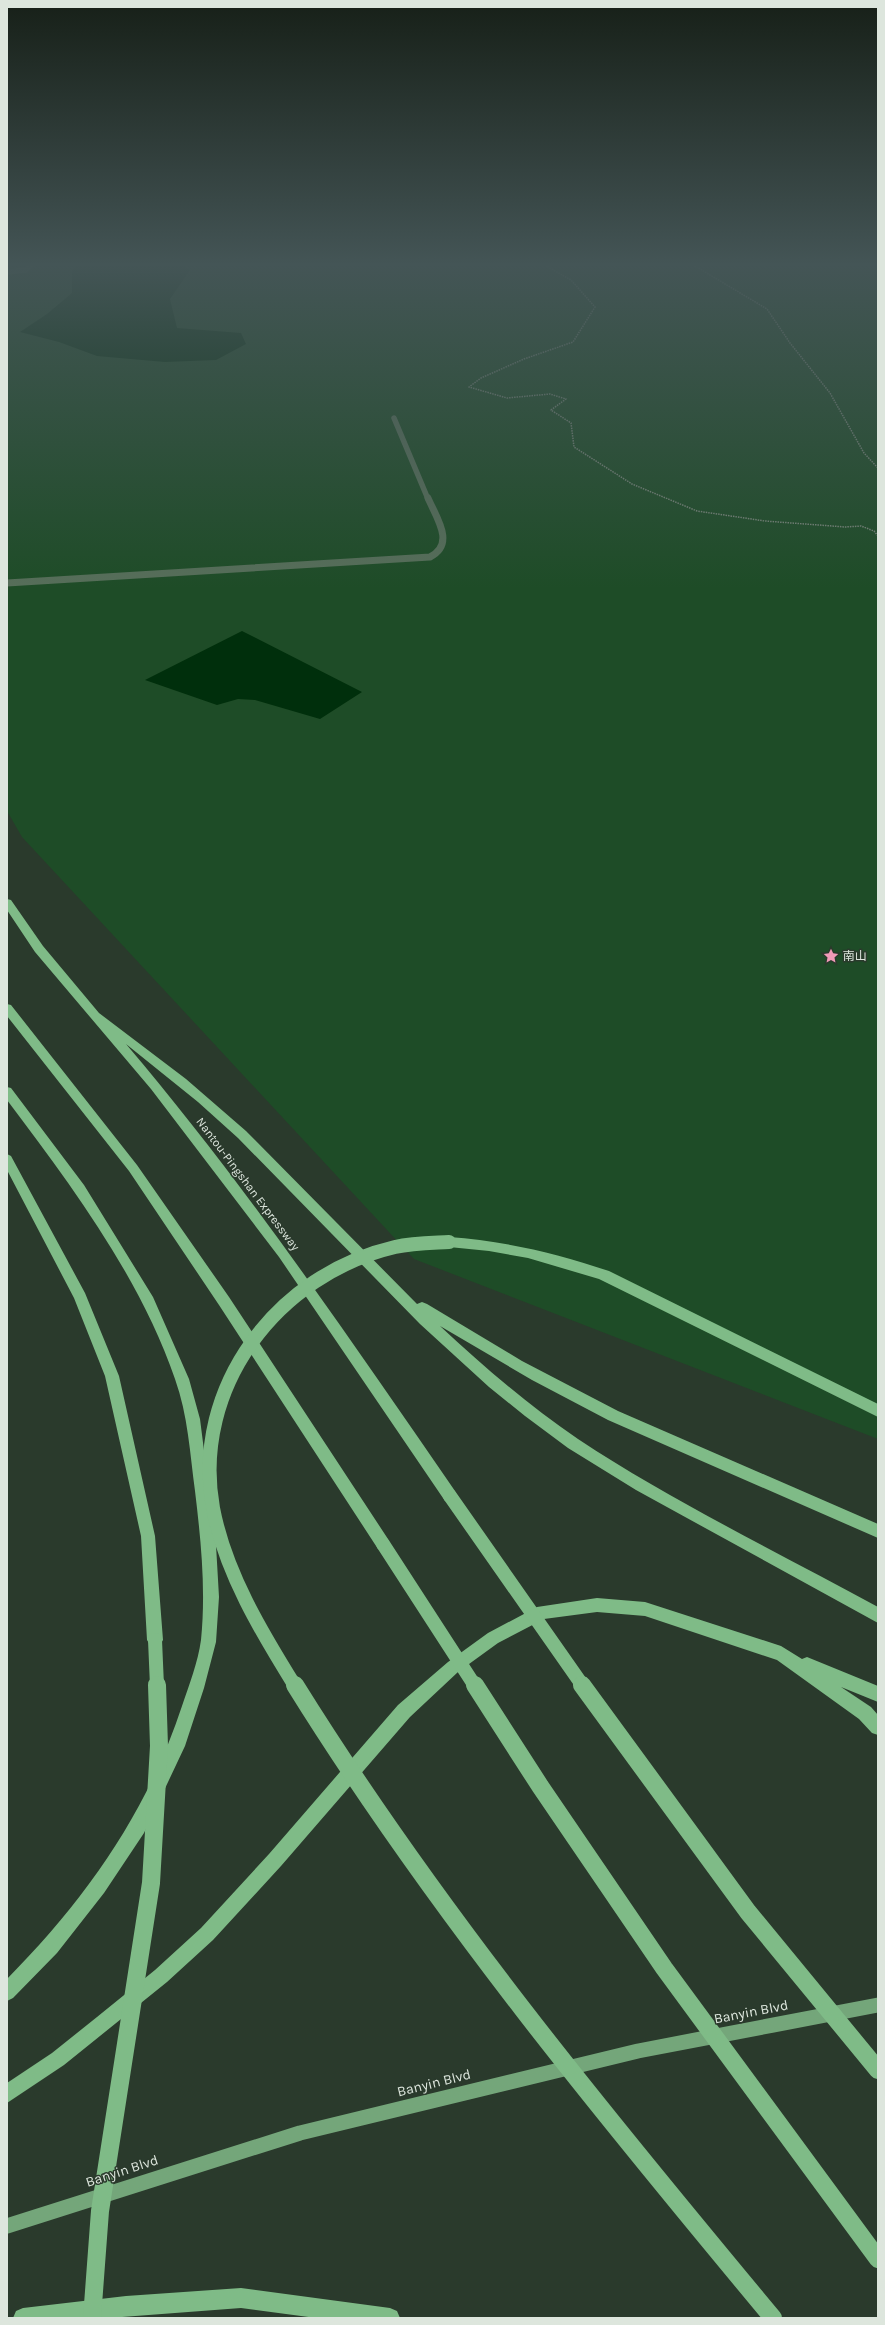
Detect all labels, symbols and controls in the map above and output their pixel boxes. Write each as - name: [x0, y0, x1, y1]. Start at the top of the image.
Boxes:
- place icon: 南山: [822, 947, 840, 965]
- place label: 南山: [843, 949, 867, 963]
- street label: Nantou-Pingshan Expressway: [193, 1115, 303, 1254]
- street label: Banyin Blvd: [712, 1996, 790, 2028]
- street label: Banyin Blvd: [395, 2066, 473, 2100]
- street label: Banyin Blvd: [84, 2151, 160, 2191]

